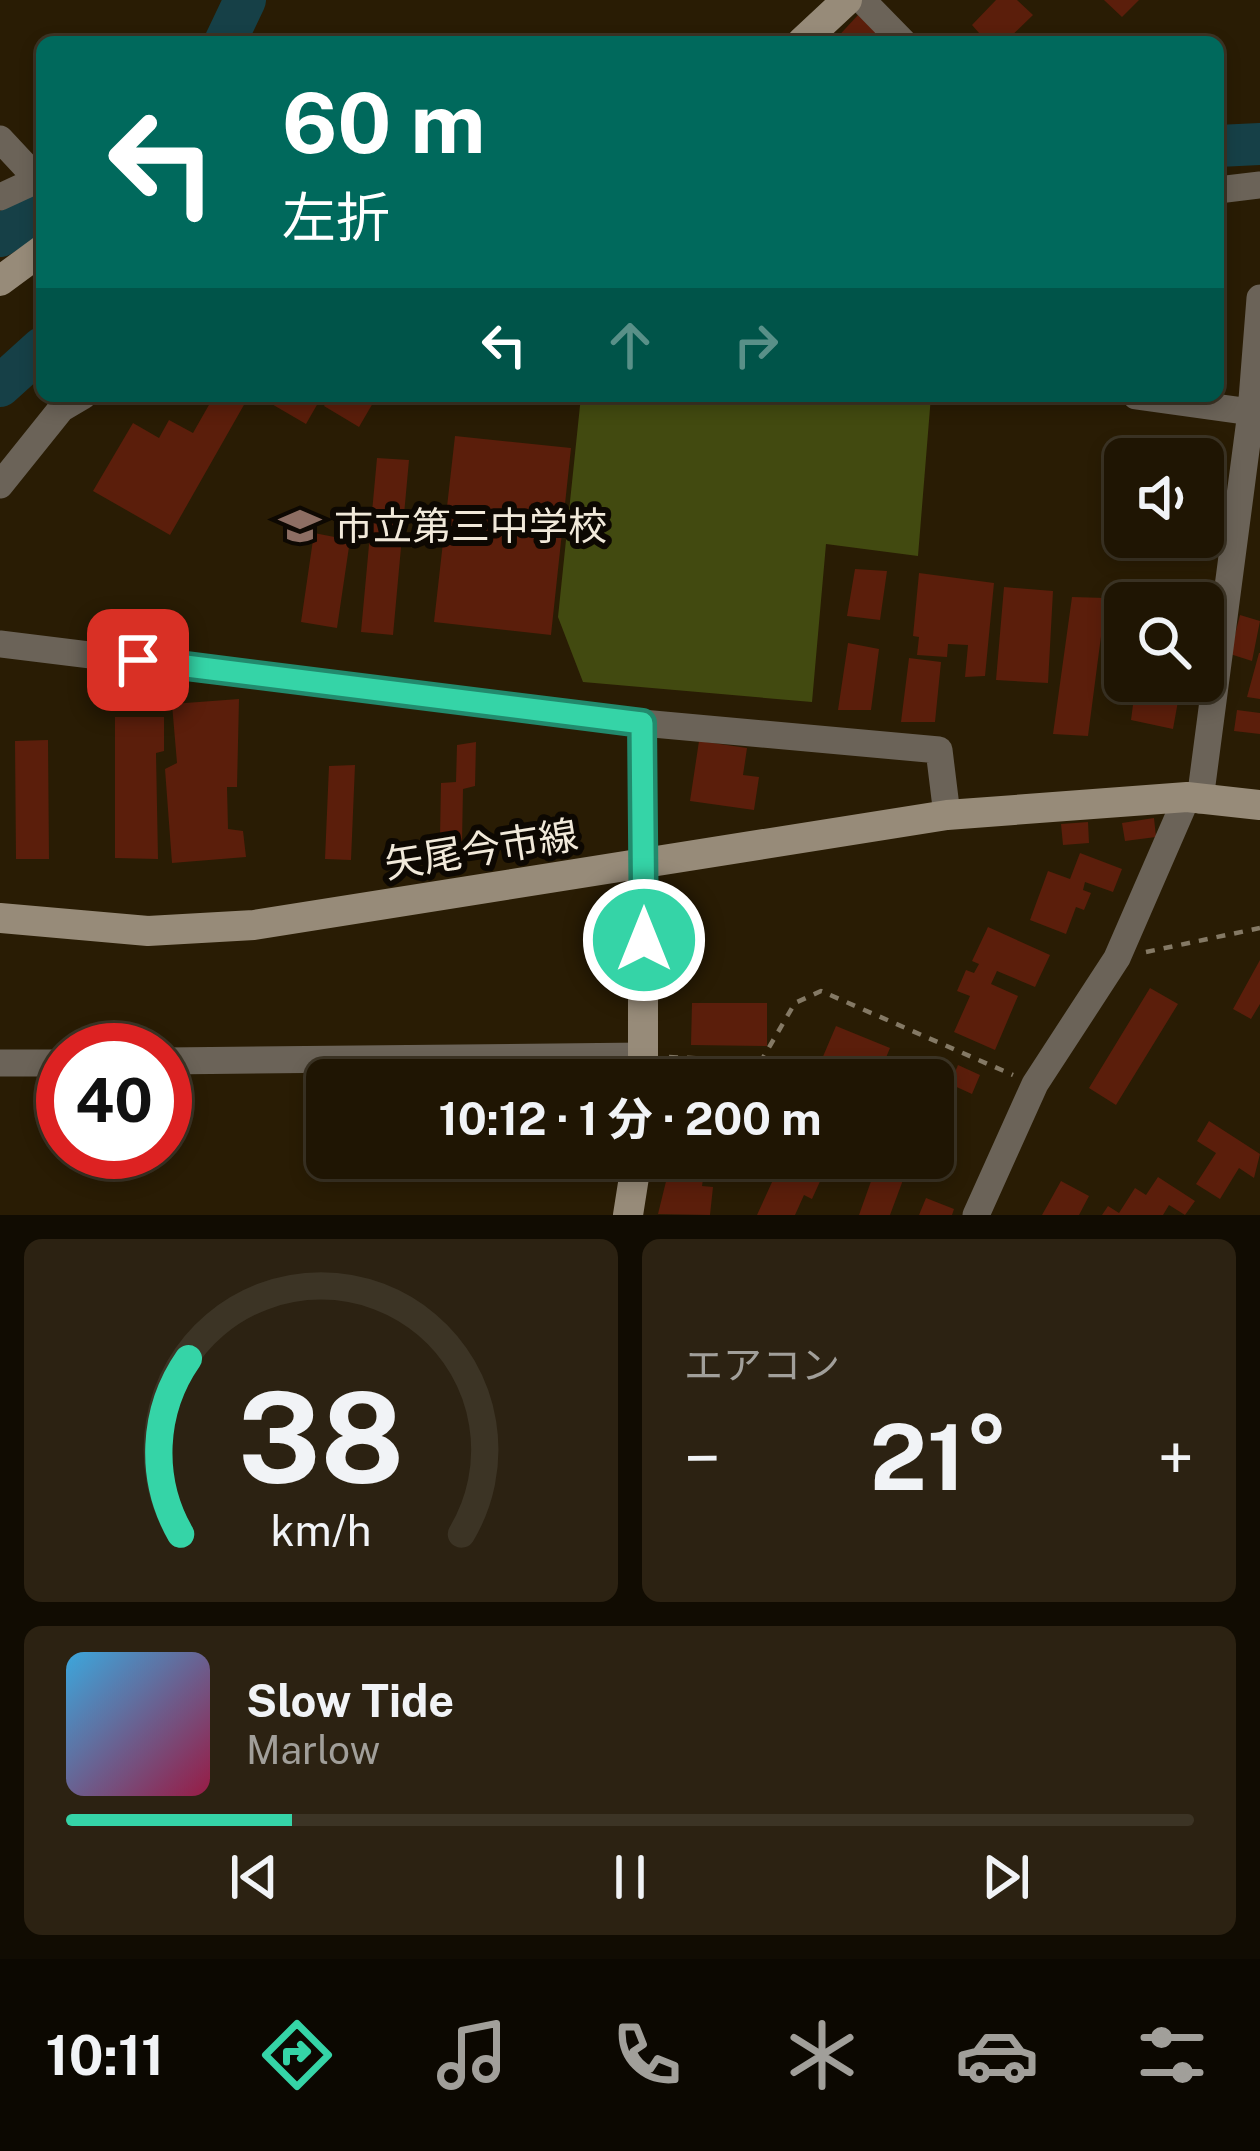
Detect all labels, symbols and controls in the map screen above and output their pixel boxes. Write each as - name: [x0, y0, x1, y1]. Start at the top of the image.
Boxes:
- text: 60 m: [282, 73, 486, 172]
- icon: left: [84, 84, 240, 240]
- text: 左折: [282, 186, 390, 249]
- icon: left: [471, 312, 537, 378]
- icon: ahead: [597, 312, 663, 378]
- icon: right: [723, 312, 789, 378]
- map controls: [1104, 438, 1224, 702]
- button: sound: [1104, 438, 1224, 558]
- school or university icon: 市立第三中学校: [277, 503, 323, 549]
- place label: 市立第三中学校: [334, 503, 607, 549]
- button: search: [1104, 582, 1224, 702]
- pin: [87, 609, 189, 711]
- icon: arrive: [105, 627, 171, 693]
- street label: 矢尾今市線: [381, 811, 581, 887]
- position arrow: [581, 877, 707, 1003]
- speed limit sign: 40: [36, 1023, 192, 1179]
- text: 10:12 · 1 分 · 200 m: [438, 1092, 822, 1145]
- text: エアコン: [684, 1342, 840, 1388]
- text: 38: [238, 1364, 404, 1511]
- text: 21°: [870, 1404, 1008, 1510]
- text: −: [684, 1419, 721, 1497]
- text: +: [1157, 1419, 1194, 1497]
- text: km/h: [271, 1504, 371, 1555]
- text: Slow Tide: [246, 1674, 454, 1727]
- text: Marlow: [246, 1727, 380, 1773]
- icon: previous: [221, 1844, 287, 1910]
- icon: pause: [597, 1844, 663, 1910]
- icon: next: [973, 1844, 1039, 1910]
- icon: directions: [255, 2013, 339, 2097]
- icon: music: [430, 2013, 514, 2097]
- icon: phone: [605, 2013, 689, 2097]
- icon: climate: [780, 2013, 864, 2097]
- icon: car: [955, 2013, 1039, 2097]
- icon: filters: [1130, 2013, 1214, 2097]
- text: 10:11: [46, 2024, 164, 2087]

